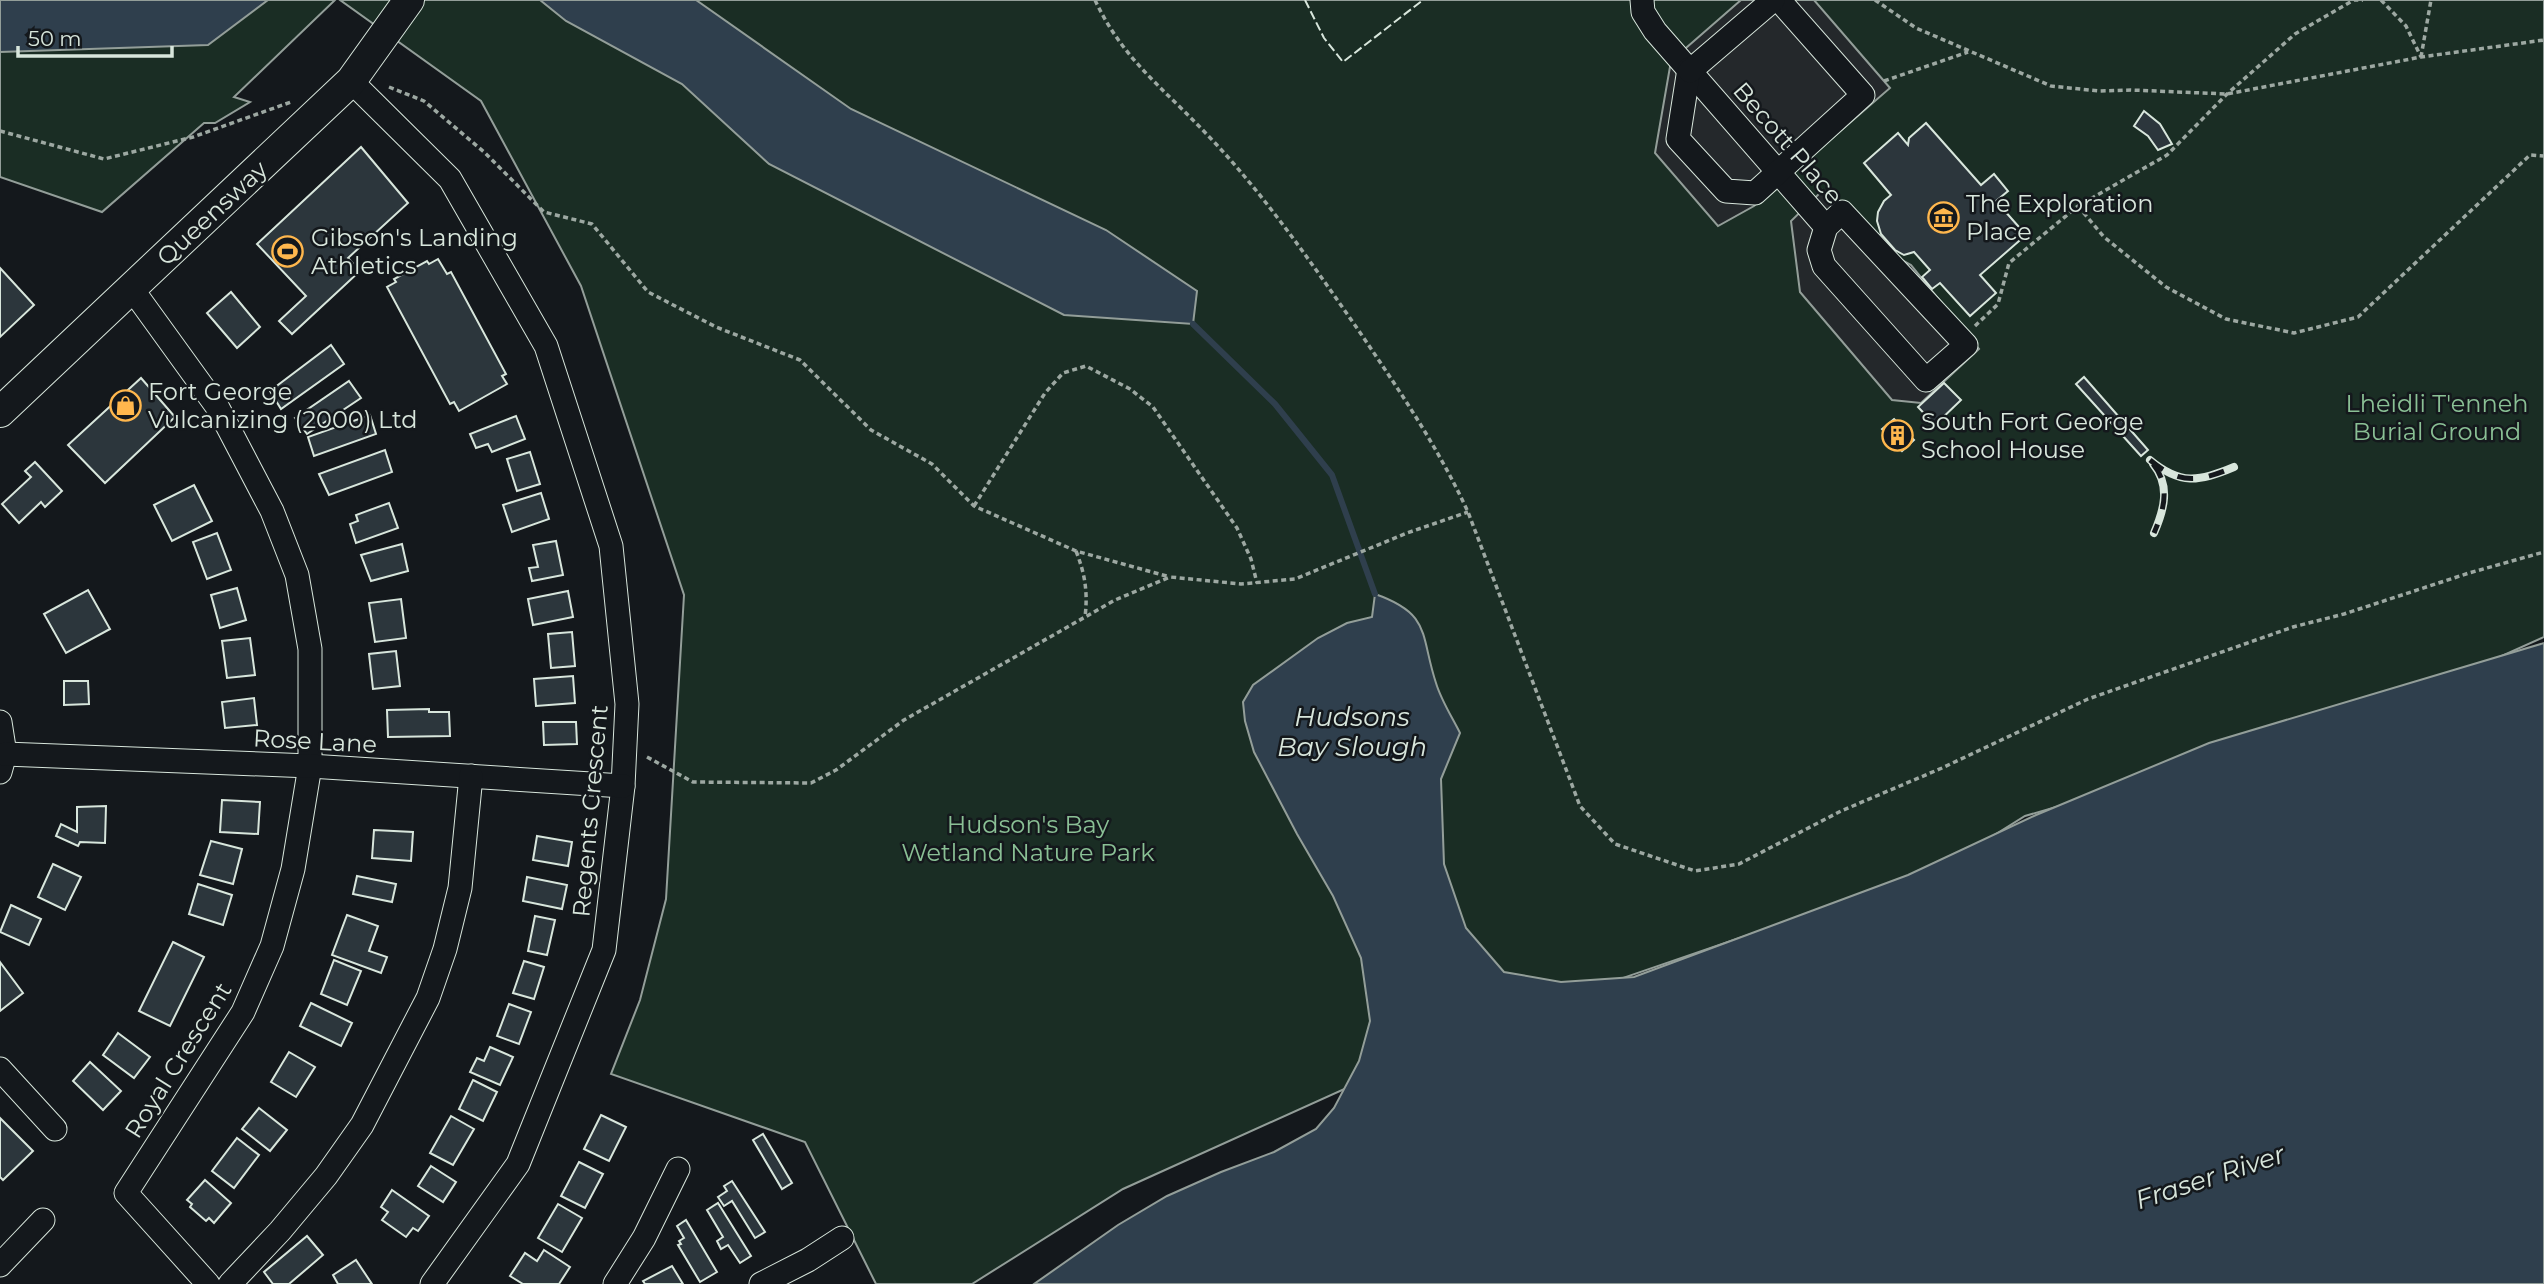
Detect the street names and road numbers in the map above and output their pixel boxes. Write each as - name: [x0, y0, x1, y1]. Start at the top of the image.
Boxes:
- street label: Becott Place: [1727, 76, 1849, 210]
- street label: Queensway: [151, 155, 273, 271]
- street label: Regents Crescent: [566, 703, 614, 918]
- street label: Rose Lane: [252, 723, 378, 759]
- street label: Royal Crescent: [119, 977, 238, 1143]

